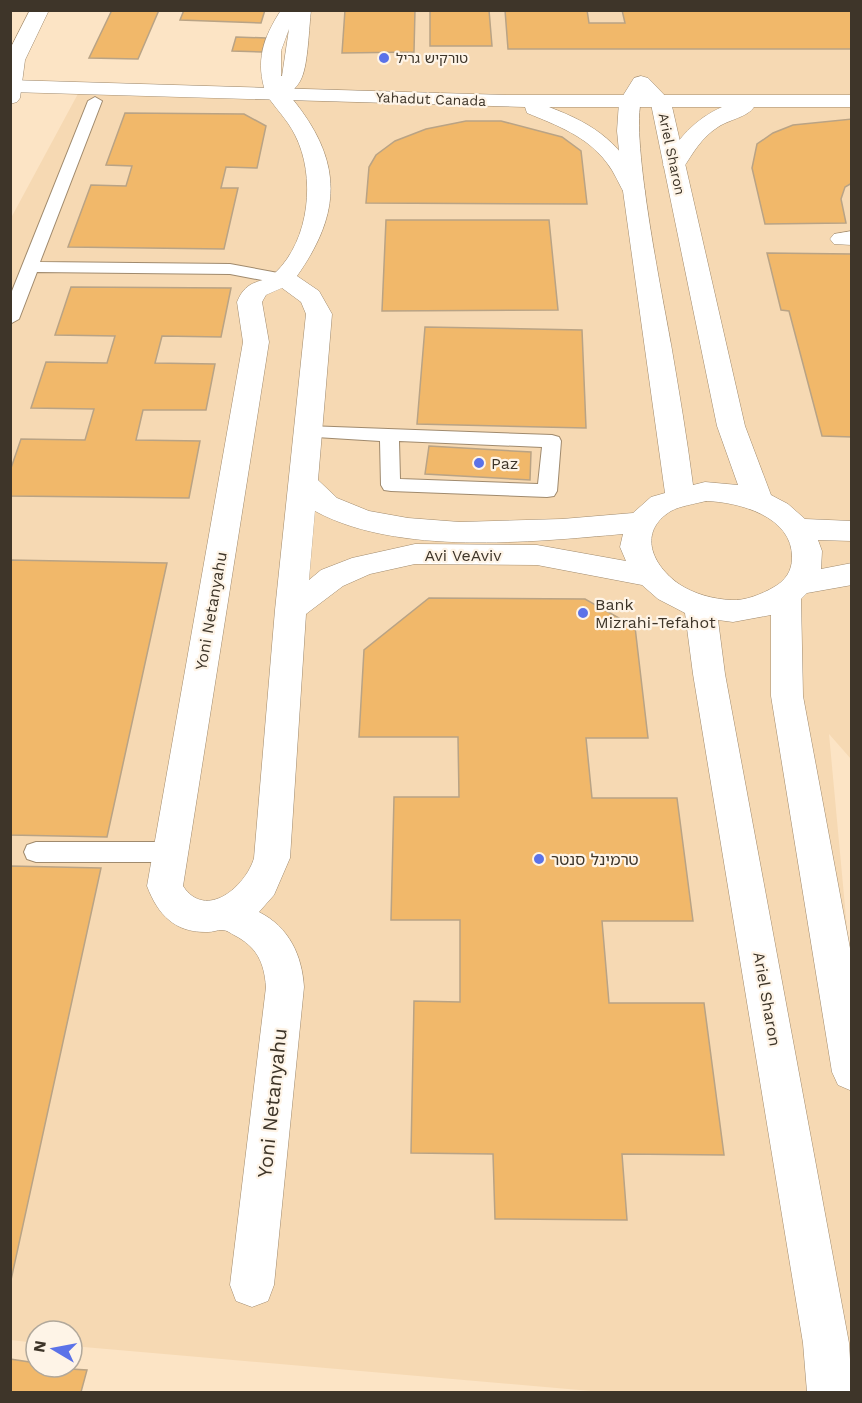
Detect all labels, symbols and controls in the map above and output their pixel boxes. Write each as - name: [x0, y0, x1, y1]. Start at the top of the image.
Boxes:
- place label: טורקיש גריל: [396, 50, 468, 66]
- marker: טורקיש גריל: [377, 51, 391, 65]
- street label: Yahadut Canada: [376, 89, 486, 109]
- street label: Ariel Sharon: [655, 112, 689, 196]
- place label: Paz: [491, 454, 518, 473]
- marker: Paz: [472, 456, 486, 470]
- street label: Avi VeAviv: [424, 546, 502, 565]
- street label: Yoni Netanyahu: [191, 550, 231, 672]
- place label: Bank Mizrahi-Tefahot: [595, 595, 716, 632]
- marker: Bank Mizrahi-Tefahot: [576, 606, 590, 620]
- place label: טרמינל סנטר: [551, 850, 639, 869]
- marker: טרמינל סנטר: [532, 852, 546, 866]
- street label: Ariel Sharon: [749, 950, 785, 1048]
- street label: Yoni Netanyahu: [252, 1027, 292, 1179]
- north arrow: [24, 1319, 84, 1379]
- text: N: [29, 1339, 50, 1354]

